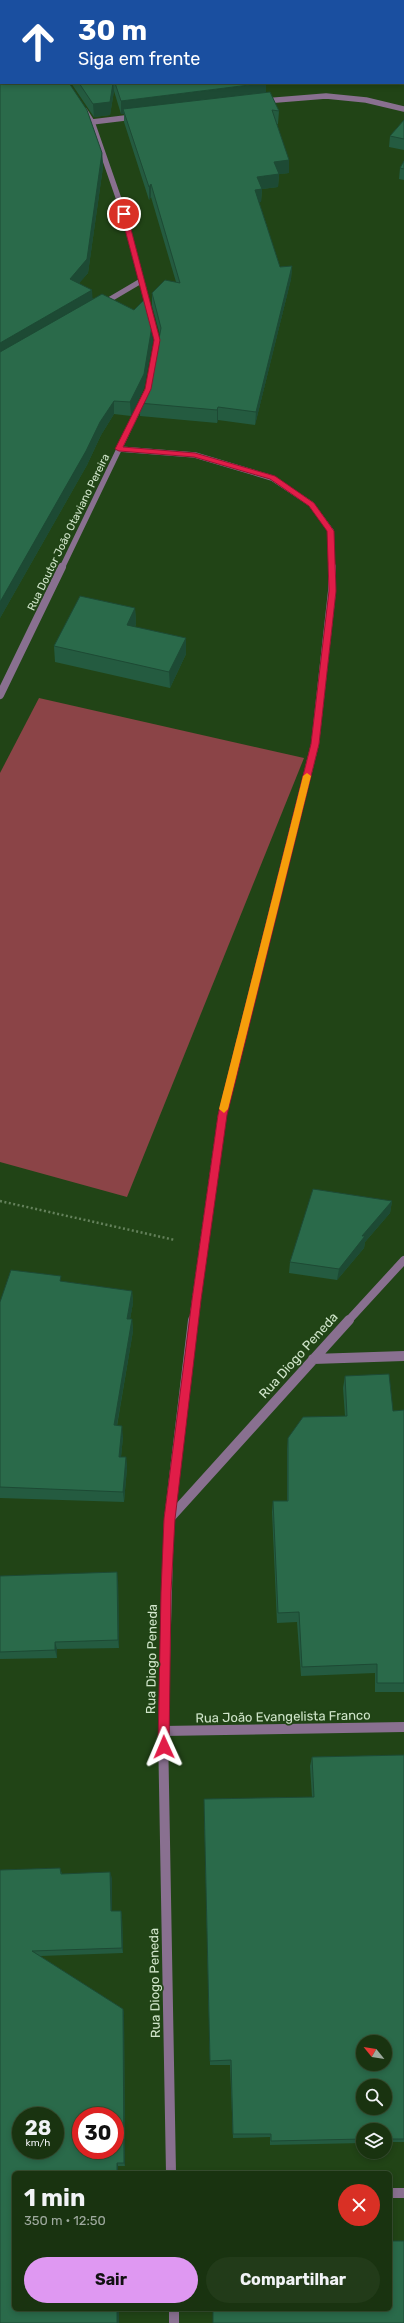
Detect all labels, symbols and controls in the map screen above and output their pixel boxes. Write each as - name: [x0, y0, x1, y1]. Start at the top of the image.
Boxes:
- text: 30 m: [78, 14, 147, 47]
- icon: ahead: [12, 16, 64, 68]
- text: Siga em frente: [78, 48, 200, 70]
- pin: [107, 197, 141, 231]
- icon: arrive: [113, 203, 135, 225]
- street label: Rua Doutor João Otaviano Pereira: [25, 452, 112, 613]
- street label: Rua Diogo Peneda: [256, 1309, 342, 1402]
- street label: Rua Diogo Peneda: [143, 1604, 161, 1714]
- street label: Rua João Evangelista Franco: [195, 1707, 371, 1727]
- position arrow: [143, 1726, 185, 1768]
- street label: Rua Diogo Peneda: [146, 1928, 164, 2038]
- north arrow: [356, 2035, 392, 2071]
- map controls: [356, 2035, 392, 2159]
- button: search: [356, 2079, 392, 2115]
- speed limit sign: 30: [72, 2107, 124, 2159]
- text: 28: [25, 2116, 51, 2140]
- button: layers: [356, 2123, 392, 2159]
- text: km/h: [26, 2137, 50, 2149]
- text: 1 min: [24, 2184, 85, 2212]
- button: close: [338, 2184, 380, 2226]
- text: 350 m · 12:50: [24, 2213, 106, 2228]
- button: Sair: [24, 2257, 198, 2303]
- button: Compartilhar: [206, 2257, 380, 2303]

